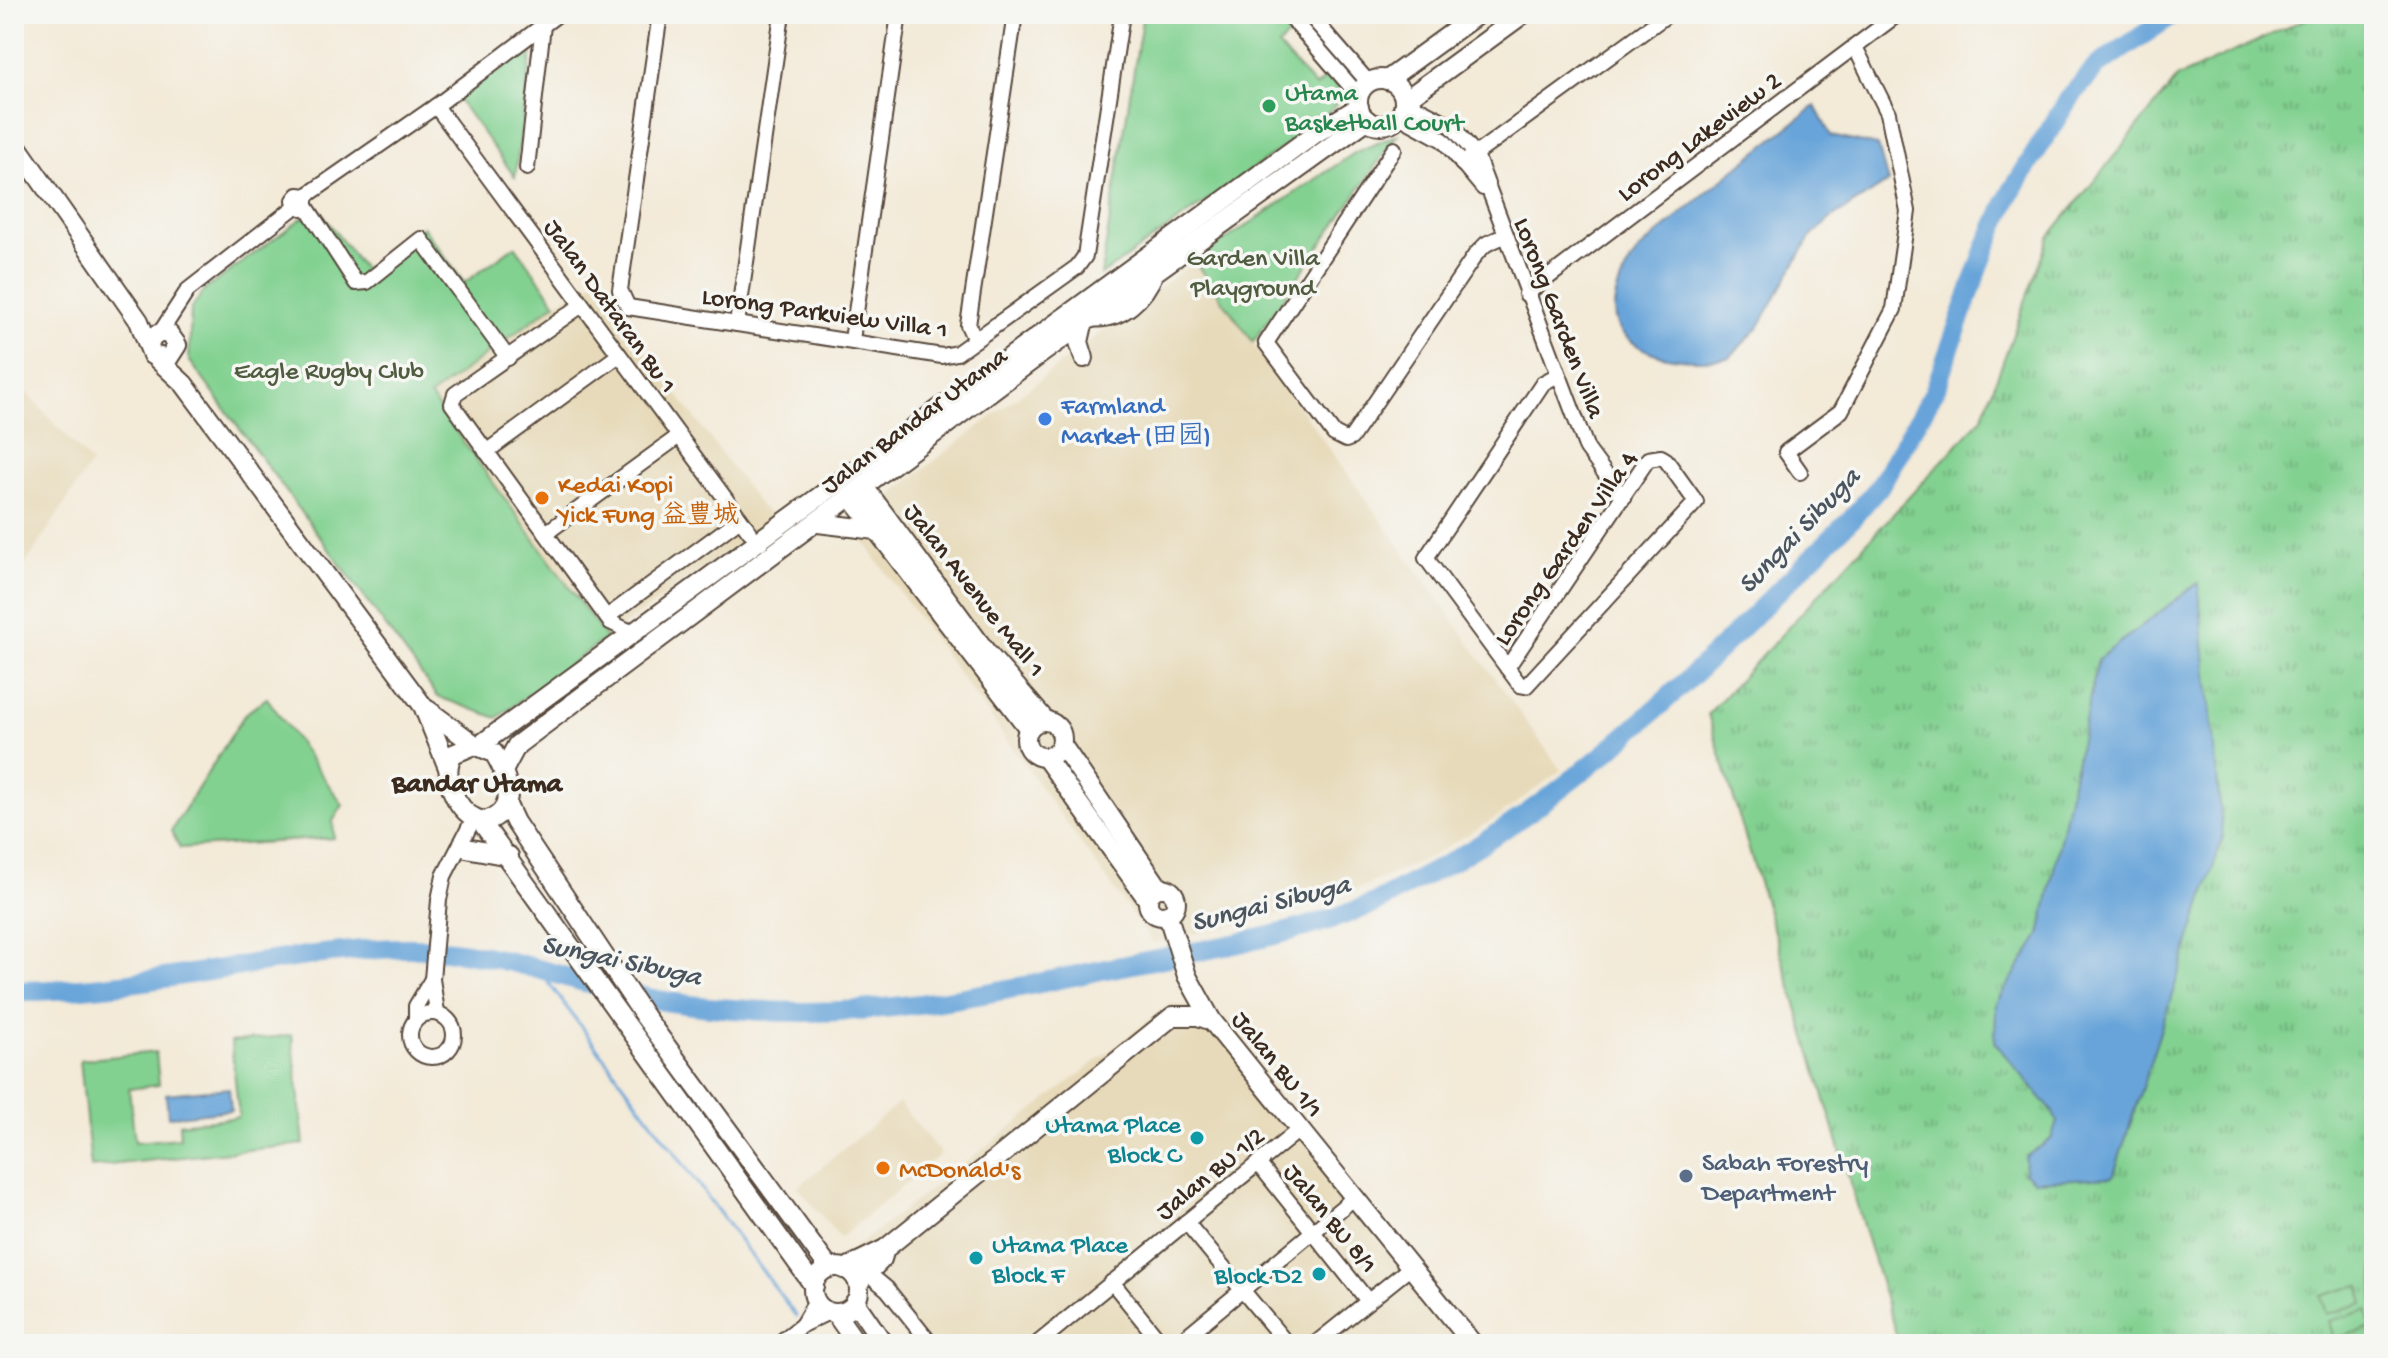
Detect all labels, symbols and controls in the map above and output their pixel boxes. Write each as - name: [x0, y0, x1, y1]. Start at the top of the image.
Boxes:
- street label: Lorong Lakeview 2: [1612, 67, 1789, 210]
- place label: Utama Basketball Court: [1284, 80, 1466, 141]
- marker: Utama Basketball Court: [1260, 97, 1278, 115]
- street label: Lorong Garden Villa: [1504, 214, 1610, 425]
- street label: Jalan Dataran Bu 1: [535, 215, 682, 401]
- park label: Garden Villa Playground: [1186, 245, 1321, 306]
- street label: Lorong Parkview Villa 1: [699, 283, 949, 348]
- street label: Jalan Bandar Utama: [817, 342, 1016, 503]
- park label: Eagle Rugby Club: [234, 358, 424, 389]
- place label: Farmland Market (田园): [1060, 393, 1211, 454]
- marker: Farmland Market (田园): [1036, 410, 1054, 428]
- street label: Lorong Garden Villa 4: [1489, 446, 1647, 653]
- water label: Sungai Sibuga: [1732, 461, 1869, 602]
- place label: Kedai Kopi Yick Fung 益豊城: [556, 472, 739, 533]
- marker: Kedai Kopi Yick Fung 益豊城: [533, 489, 551, 507]
- street label: Jalan Avenue Mall 1: [895, 499, 1050, 685]
- district label: Bandar Utama: [391, 769, 564, 802]
- water label: Sungai Sibuga: [1188, 869, 1355, 941]
- water label: Sungai Sibuga: [538, 929, 705, 996]
- street label: Jalan BU 1/1: [1223, 1006, 1328, 1126]
- place label: Utama Place Block C: [1045, 1112, 1183, 1173]
- street label: Jalan BU 1/2: [1151, 1122, 1273, 1229]
- marker: Utama Place Block C: [1188, 1129, 1206, 1147]
- place label: Sabah Forestry Department: [1700, 1150, 1869, 1211]
- place label: McDonald's: [899, 1157, 1022, 1188]
- marker: McDonald's: [874, 1159, 892, 1177]
- street label: Jalan BU 8/1: [1275, 1159, 1382, 1281]
- marker: Sabah Forestry Department: [1677, 1167, 1695, 1185]
- place label: Utama Place Block F: [991, 1232, 1128, 1293]
- marker: Utama Place Block F: [967, 1249, 985, 1267]
- place label: Block D2: [1213, 1263, 1303, 1294]
- marker: Block D2: [1310, 1265, 1328, 1283]

